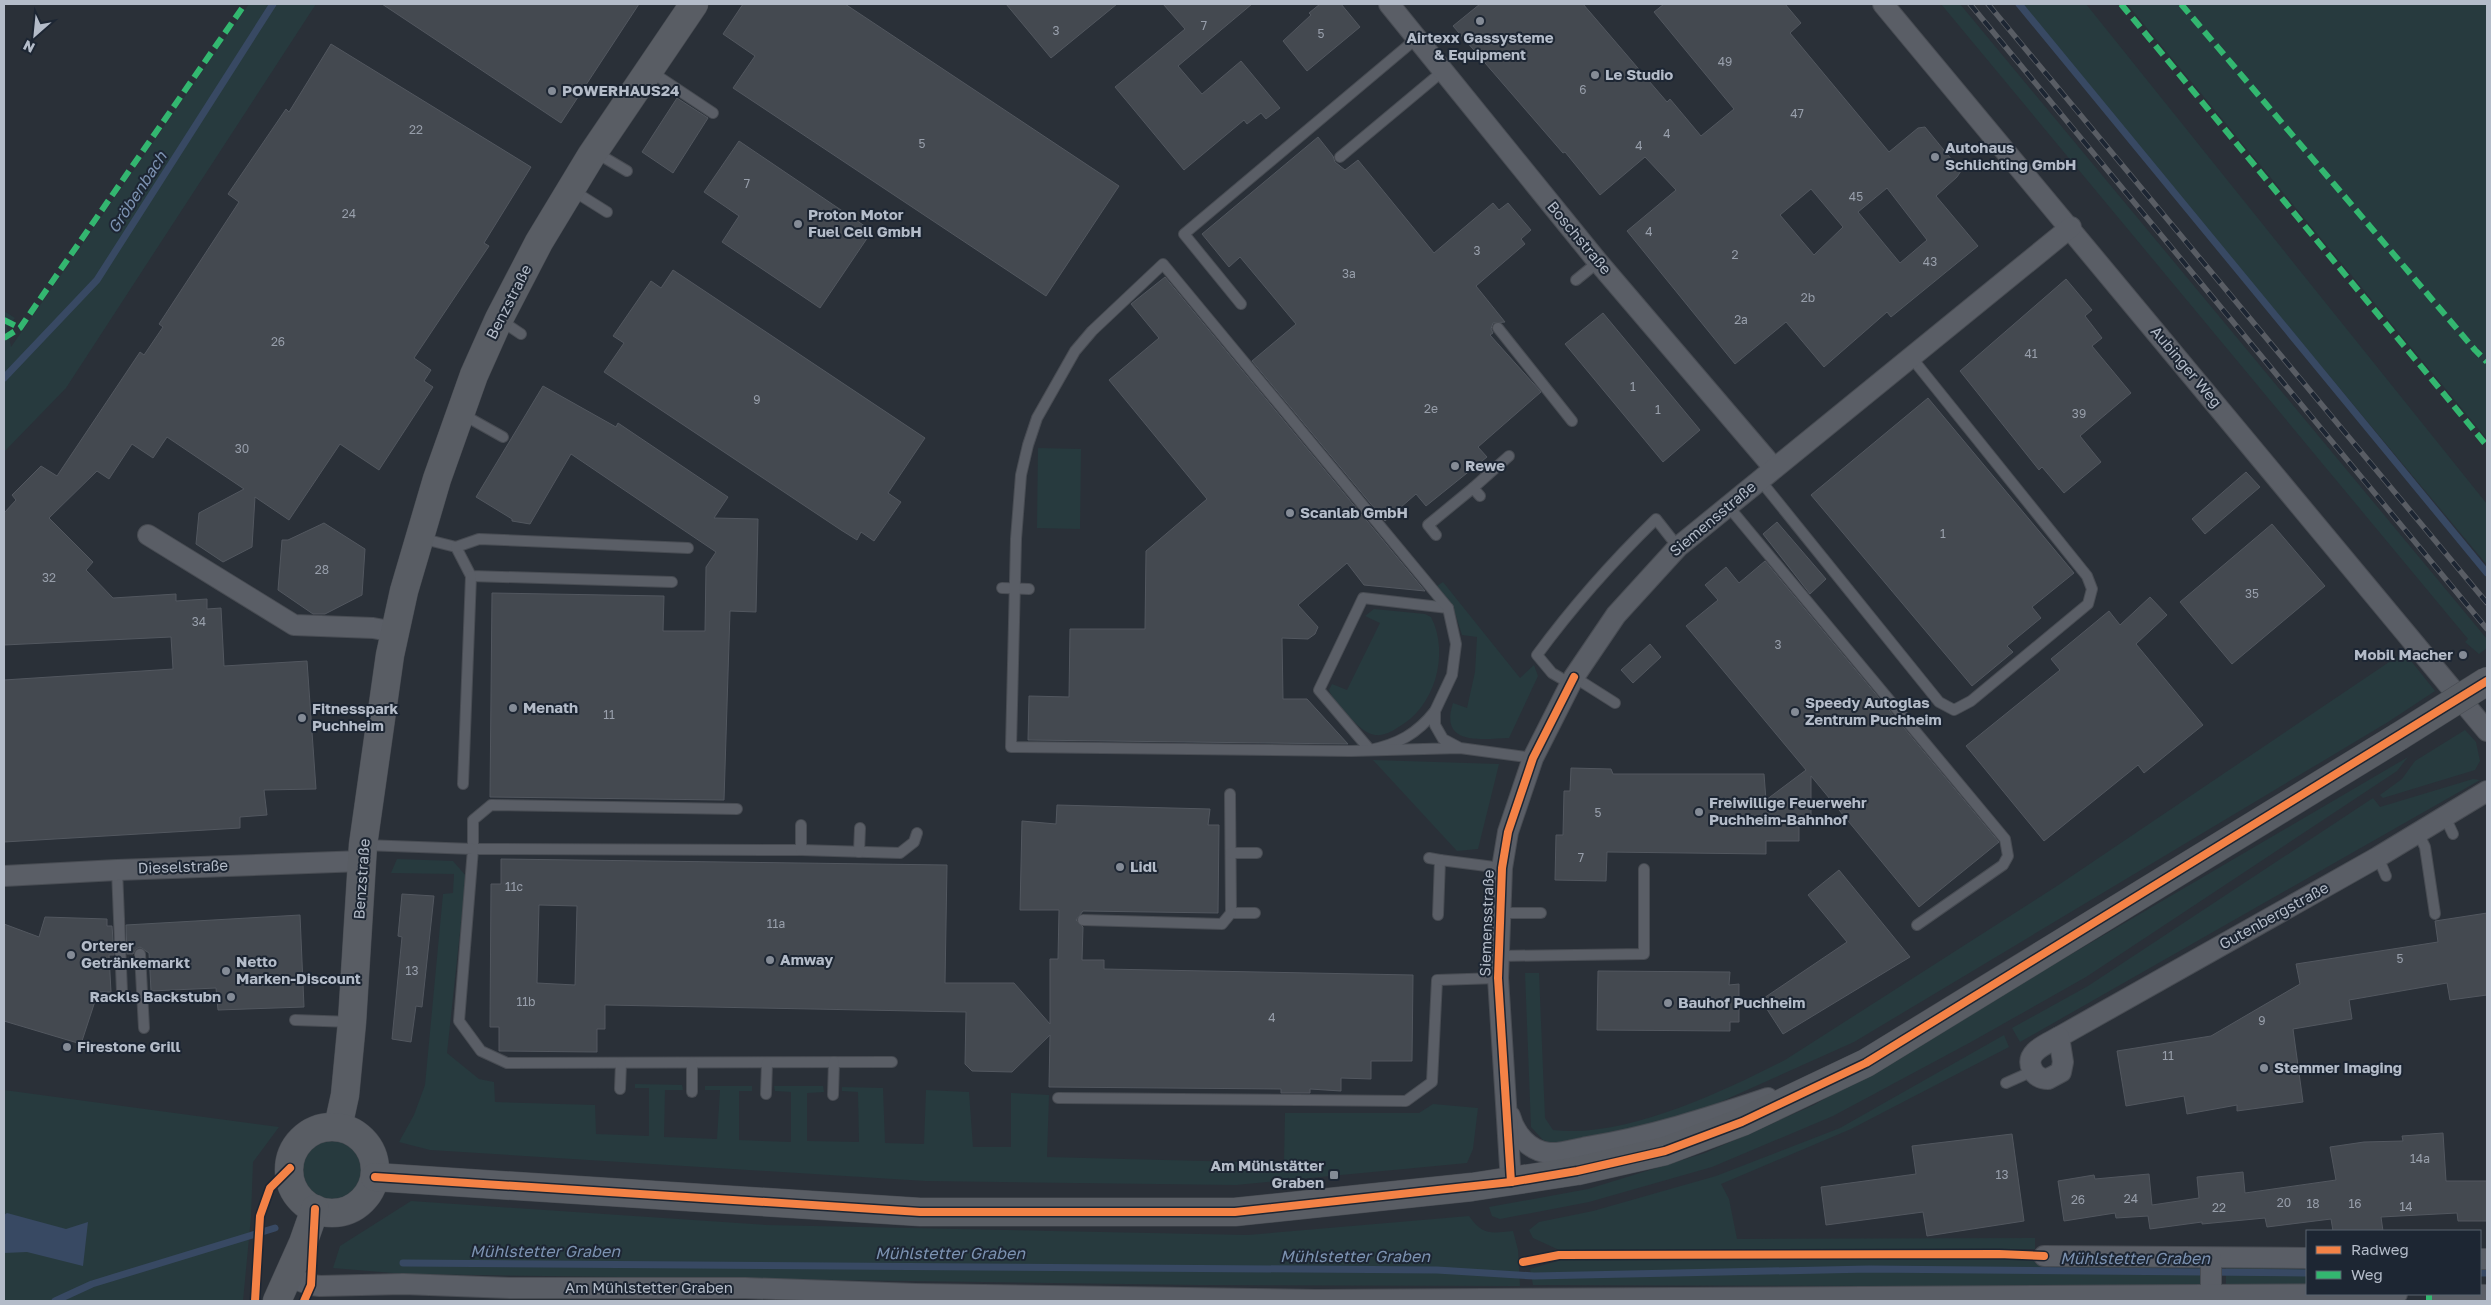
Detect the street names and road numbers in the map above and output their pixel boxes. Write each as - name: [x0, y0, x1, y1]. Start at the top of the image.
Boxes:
- street label: Boschstraße: [1544, 197, 1616, 278]
- street label: Benzstraße: [482, 261, 535, 342]
- street label: Aubinger Weg: [2148, 322, 2226, 411]
- street label: Siemensstraße: [1666, 477, 1759, 560]
- street label: Benzstraße: [349, 838, 373, 920]
- street label: Dieselstraße: [138, 855, 229, 877]
- street label: Siemensstraße: [1475, 869, 1497, 977]
- street label: Gutenbergstraße: [2216, 878, 2331, 953]
- street label: Am Mühlstetter Graben: [565, 1278, 733, 1296]

